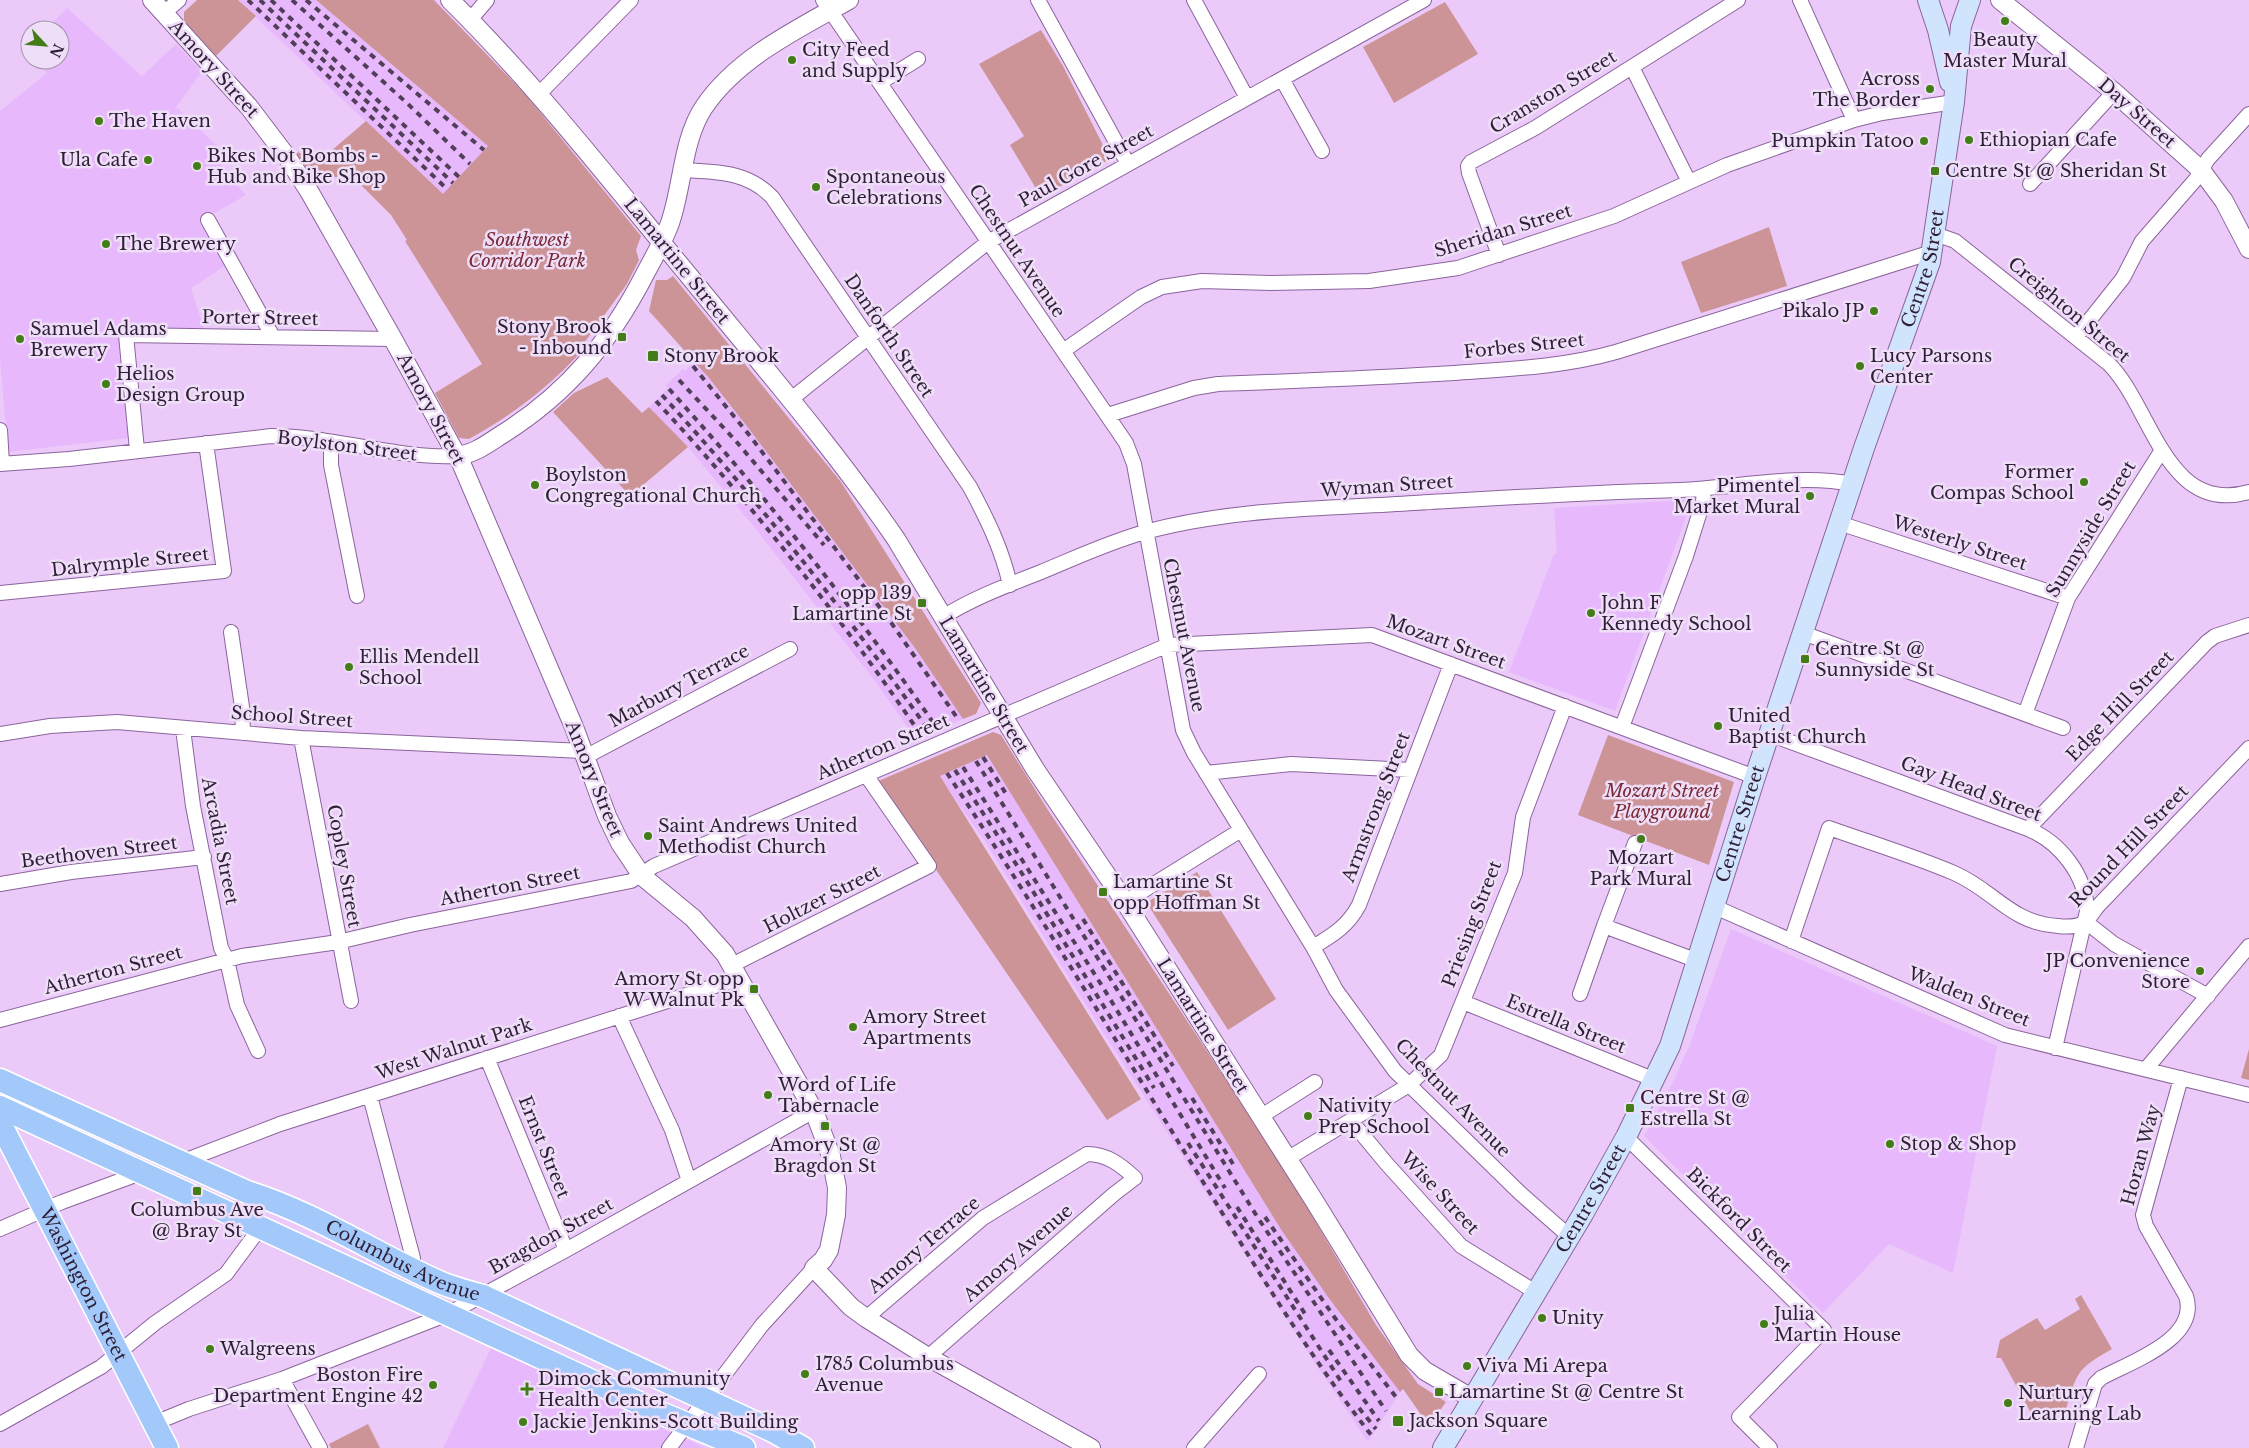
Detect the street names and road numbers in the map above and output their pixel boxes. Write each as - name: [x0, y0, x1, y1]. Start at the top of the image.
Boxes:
- street label: Amory Street: [164, 15, 264, 123]
- street label: Cranston Street: [1486, 45, 1620, 138]
- street label: Day Street: [2094, 73, 2180, 153]
- street label: Paul Gore Street: [1015, 120, 1157, 212]
- street label: Chestnut Avenue: [964, 180, 1070, 322]
- street label: Lamartine Street: [619, 193, 735, 329]
- street label: Sheridan Street: [1431, 200, 1575, 262]
- street label: Centre Street: [1897, 208, 1949, 331]
- street label: Creighton Street: [2003, 252, 2135, 368]
- street label: Danforth Street: [840, 270, 939, 402]
- street label: Porter Street: [201, 306, 319, 330]
- street label: Forbes Street: [1463, 329, 1586, 363]
- street label: Amory Street: [392, 348, 470, 469]
- street label: Boylston Street: [276, 426, 418, 466]
- street label: Sunnyside Street: [2042, 457, 2141, 601]
- street label: Wyman Street: [1319, 470, 1454, 502]
- street label: Westerly Street: [1889, 511, 2030, 575]
- street label: Dalrymple Street: [50, 543, 210, 581]
- street label: Chestnut Avenue: [1158, 556, 1210, 714]
- street label: Mozart Street: [1383, 610, 1509, 674]
- street label: Lamartine Street: [934, 613, 1034, 758]
- street label: Marbury Terrace: [605, 640, 753, 732]
- street label: Edge Hill Street: [2062, 646, 2178, 766]
- street label: School Street: [230, 702, 354, 732]
- street label: Atherton Street: [812, 709, 953, 785]
- street label: Amory Street: [560, 717, 627, 841]
- street label: Armstrong Street: [1337, 729, 1415, 886]
- street label: Gay Head Street: [1897, 752, 2045, 826]
- street label: Centre Street: [1711, 762, 1769, 885]
- street label: Arcadia Street: [197, 774, 243, 907]
- street label: Round Hill Street: [2065, 780, 2193, 912]
- street label: Copley Street: [322, 803, 366, 929]
- street label: Beethoven Street: [19, 831, 179, 873]
- street label: Priesing Street: [1438, 857, 1506, 990]
- street label: Holtzer Street: [760, 860, 884, 938]
- street label: Atherton Street: [437, 862, 582, 911]
- street label: Atherton Street: [41, 941, 185, 999]
- street label: Lamartine Street: [1152, 954, 1254, 1098]
- street label: Walden Street: [1904, 962, 2033, 1032]
- street label: Estrella Street: [1503, 990, 1629, 1058]
- street label: West Walnut Park: [372, 1013, 535, 1085]
- street label: Chestnut Avenue: [1391, 1034, 1515, 1162]
- street label: Ernst Street: [514, 1093, 575, 1202]
- street label: Horan Way: [2117, 1101, 2165, 1208]
- street label: Centre Street: [1551, 1140, 1631, 1257]
- street label: Wise Street: [1395, 1146, 1484, 1239]
- street label: Bickford Street: [1682, 1163, 1796, 1277]
- street label: Amory Terrace: [863, 1192, 984, 1299]
- street label: Bragdon Street: [485, 1193, 617, 1279]
- street label: Amory Avenue: [958, 1200, 1077, 1307]
- street label: Washington Street: [34, 1203, 132, 1366]
- street label: Columbus Avenue: [322, 1215, 483, 1306]

